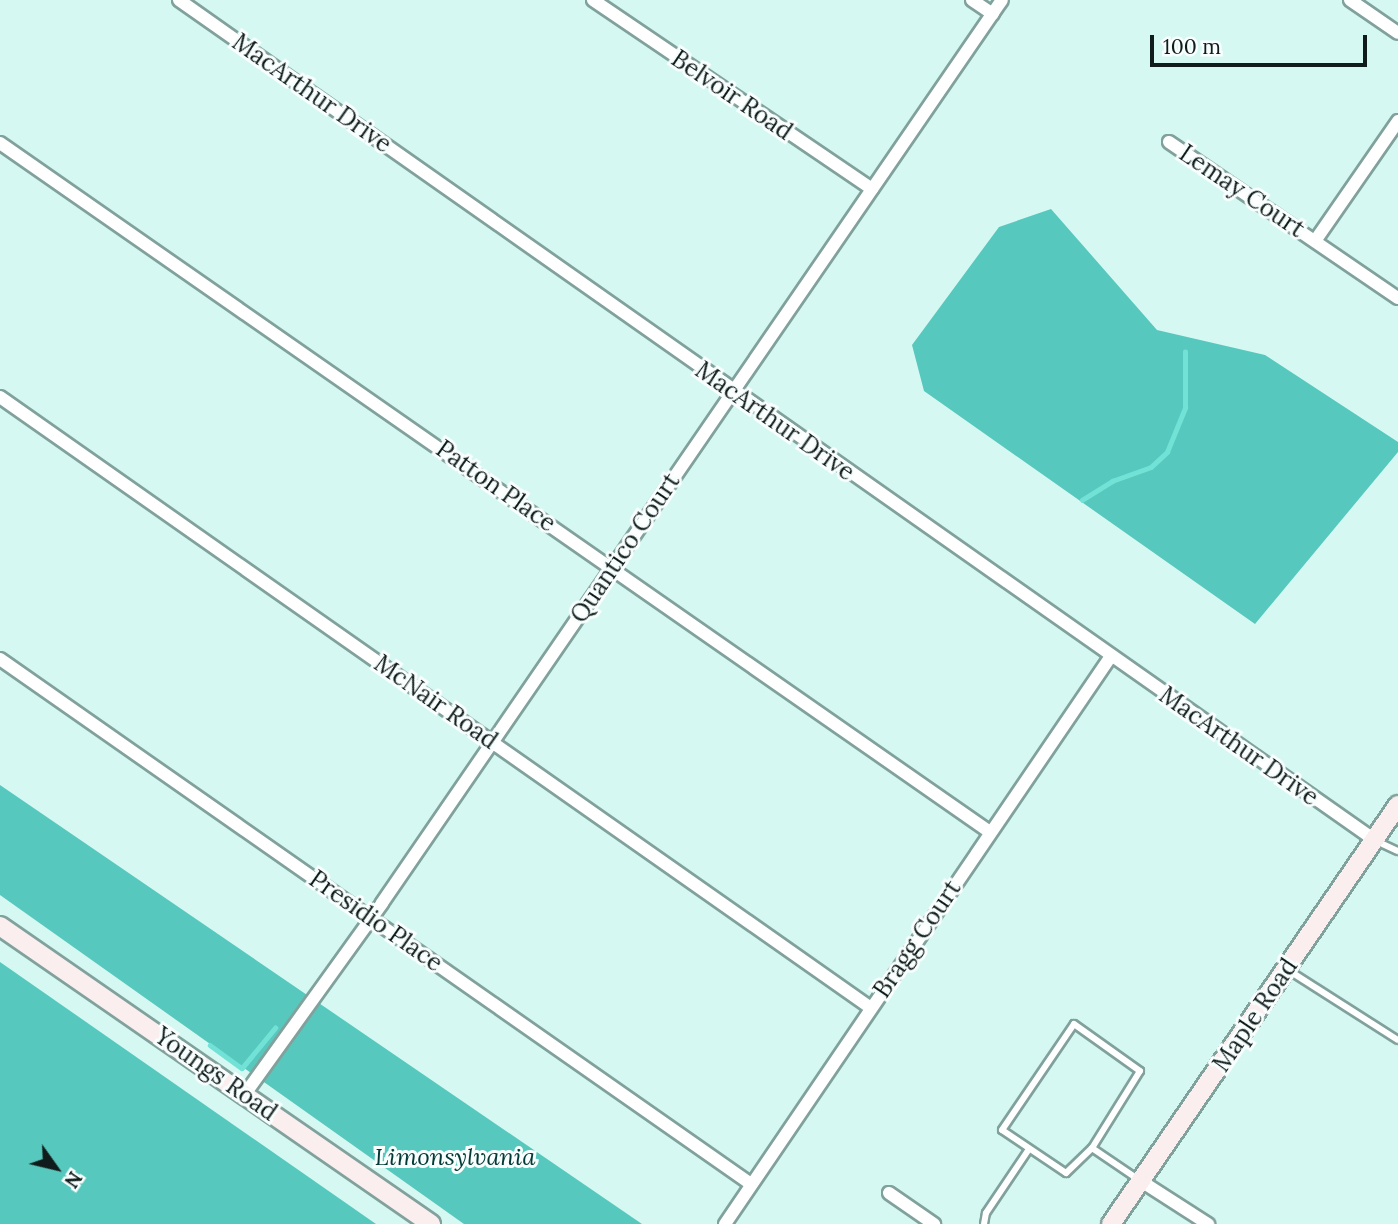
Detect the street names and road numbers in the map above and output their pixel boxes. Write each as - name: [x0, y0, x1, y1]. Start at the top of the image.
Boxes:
- street label: MacArthur Drive: [227, 27, 397, 159]
- street label: Belvoir Road: [666, 44, 798, 146]
- street label: Lemay Court: [1174, 139, 1310, 243]
- street label: MacArthur Drive: [690, 355, 860, 487]
- street label: Patton Place: [431, 434, 561, 538]
- street label: Quantico Court: [564, 468, 686, 628]
- street label: McNair Road: [369, 649, 503, 755]
- street label: MacArthur Drive: [1154, 680, 1324, 812]
- street label: Presidio Place: [304, 864, 448, 978]
- street label: Bragg Court: [867, 875, 967, 1003]
- street label: Maple Road: [1207, 953, 1303, 1077]
- street label: Youngs Road: [149, 1021, 283, 1127]

